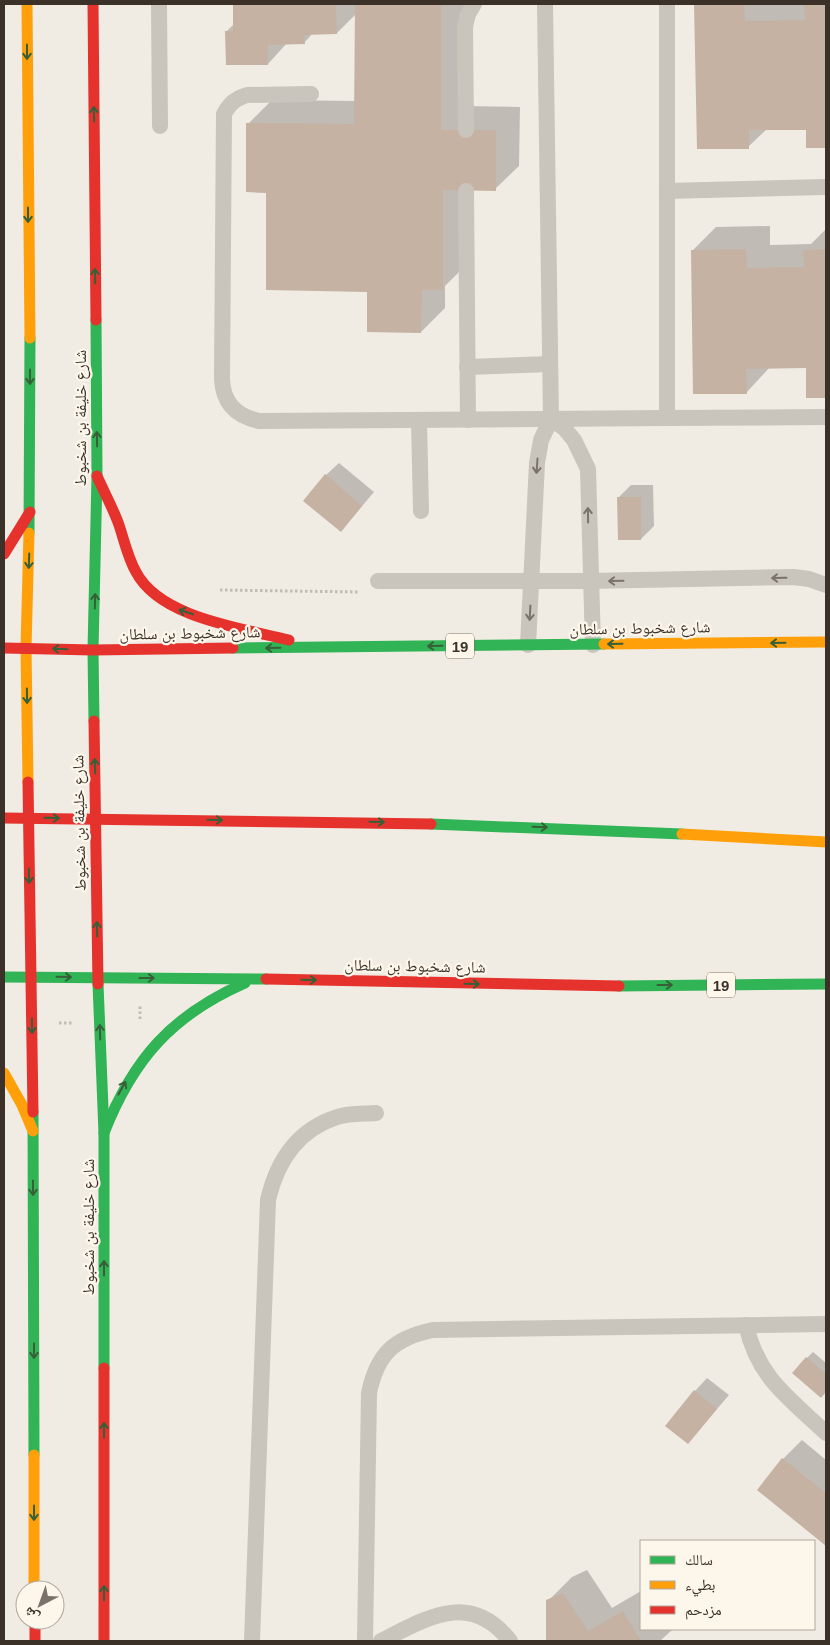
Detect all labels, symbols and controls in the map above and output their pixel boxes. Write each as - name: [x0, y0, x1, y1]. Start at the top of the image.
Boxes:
- one-way arrow: [22, 44, 32, 60]
- one-way arrow: [89, 106, 99, 122]
- one-way arrow: [24, 207, 33, 223]
- one-way arrow: [90, 268, 100, 284]
- street label: شارع خليفة بن شخبوط: [72, 350, 91, 486]
- one-way arrow: [25, 369, 35, 385]
- one-way arrow: [92, 431, 102, 447]
- one-way arrow: [533, 458, 542, 474]
- one-way arrow: [584, 507, 593, 523]
- one-way arrow: [24, 553, 33, 569]
- one-way arrow: [771, 573, 787, 582]
- one-way arrow: [608, 576, 624, 585]
- one-way arrow: [90, 593, 100, 610]
- one-way arrow: [526, 605, 535, 621]
- one-way arrow: [178, 607, 194, 617]
- street label: شارع شخبوط بن سلطان: [569, 618, 711, 640]
- street label: شارع شخبوط بن سلطان: [119, 623, 261, 645]
- road number: 19: [446, 634, 474, 658]
- one-way arrow: [770, 638, 786, 648]
- one-way arrow: [607, 639, 624, 649]
- one-way arrow: [427, 642, 443, 651]
- one-way arrow: [265, 643, 281, 653]
- one-way arrow: [52, 644, 68, 653]
- one-way arrow: [22, 688, 32, 704]
- street label: شارع خليفة بن شخبوط: [69, 755, 91, 891]
- one-way arrow: [90, 759, 100, 775]
- one-way arrow: [44, 813, 60, 823]
- one-way arrow: [206, 815, 223, 825]
- one-way arrow: [369, 817, 385, 827]
- one-way arrow: [532, 822, 548, 831]
- one-way arrow: [25, 868, 34, 884]
- one-way arrow: [92, 921, 102, 938]
- street label: شارع شخبوط بن سلطان: [344, 956, 486, 978]
- one-way arrow: [56, 972, 72, 982]
- road number: 19: [707, 972, 735, 998]
- one-way arrow: [138, 973, 154, 983]
- one-way arrow: [300, 975, 317, 985]
- one-way arrow: [463, 979, 479, 989]
- one-way arrow: [656, 980, 672, 990]
- one-way arrow: [27, 1017, 37, 1033]
- one-way arrow: [95, 1024, 105, 1040]
- one-way arrow: [118, 1081, 128, 1096]
- street label: شارع خليفة بن شخبوط: [80, 1159, 99, 1295]
- one-way arrow: [28, 1180, 38, 1196]
- one-way arrow: [99, 1260, 109, 1276]
- one-way arrow: [29, 1342, 39, 1358]
- one-way arrow: [99, 1422, 109, 1438]
- one-way arrow: [29, 1504, 39, 1521]
- legend: [640, 1540, 815, 1630]
- text: سالك: [685, 1551, 713, 1568]
- text: بطيء: [685, 1576, 715, 1597]
- north arrow: [15, 1580, 65, 1630]
- one-way arrow: [99, 1585, 109, 1601]
- text: مزدحم: [685, 1601, 722, 1620]
- text: ش: [21, 1603, 43, 1626]

